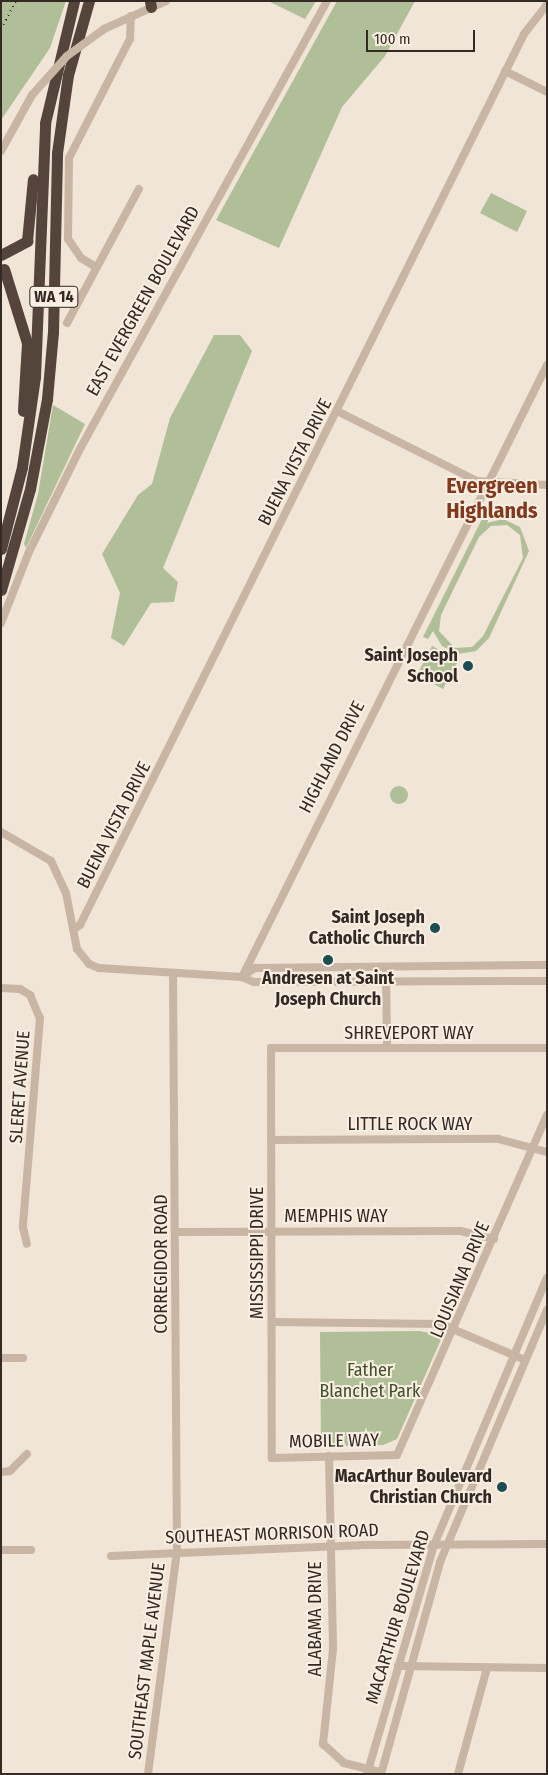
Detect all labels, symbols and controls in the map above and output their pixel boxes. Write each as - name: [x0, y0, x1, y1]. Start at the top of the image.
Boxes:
- scale bar: [368, 20, 477, 52]
- text: 100 m: [374, 30, 411, 48]
- street label: EAST EVERGREEN BOULEVARD: [82, 202, 204, 400]
- road number: WA 14: [29, 284, 79, 310]
- street label: BUENA VISTA DRIVE: [254, 395, 336, 529]
- district label: Evergreen Highlands: [446, 472, 538, 524]
- place label: Saint Joseph School: [364, 645, 458, 688]
- marker: Saint Joseph School: [462, 660, 474, 672]
- street label: HIGHLAND DRIVE: [295, 698, 369, 816]
- street label: BUENA VISTA DRIVE: [73, 758, 155, 892]
- place label: Saint Joseph Catholic Church: [309, 907, 425, 950]
- marker: Saint Joseph Catholic Church: [429, 922, 441, 934]
- marker: Andresen at Saint Joseph Church: [322, 954, 334, 966]
- place label: Andresen at Saint Joseph Church: [262, 968, 394, 1011]
- street label: SHREVEPORT WAY: [344, 1022, 474, 1044]
- street label: SLERET AVENUE: [5, 1030, 35, 1144]
- street label: LITTLE ROCK WAY: [348, 1113, 472, 1135]
- street label: MISSISSIPPI DRIVE: [246, 1187, 268, 1319]
- street label: CORREGIDOR ROAD: [150, 1194, 172, 1334]
- street label: MEMPHIS WAY: [284, 1205, 388, 1227]
- street label: LOUISIANA DRIVE: [426, 1219, 494, 1341]
- park label: Father Blanchet Park: [320, 1360, 420, 1402]
- street label: MOBILE WAY: [289, 1429, 379, 1453]
- place label: MacArthur Boulevard Christian Church: [335, 1466, 492, 1508]
- marker: MacArthur Boulevard Christian Church: [496, 1481, 508, 1493]
- street label: SOUTHEAST MORRISON ROAD: [165, 1519, 379, 1549]
- street label: MACARTHUR BOULEVARD: [361, 1527, 435, 1707]
- street label: SOUTHEAST MAPLE AVENUE: [124, 1561, 170, 1761]
- street label: ALABAMA DRIVE: [304, 1561, 326, 1677]

